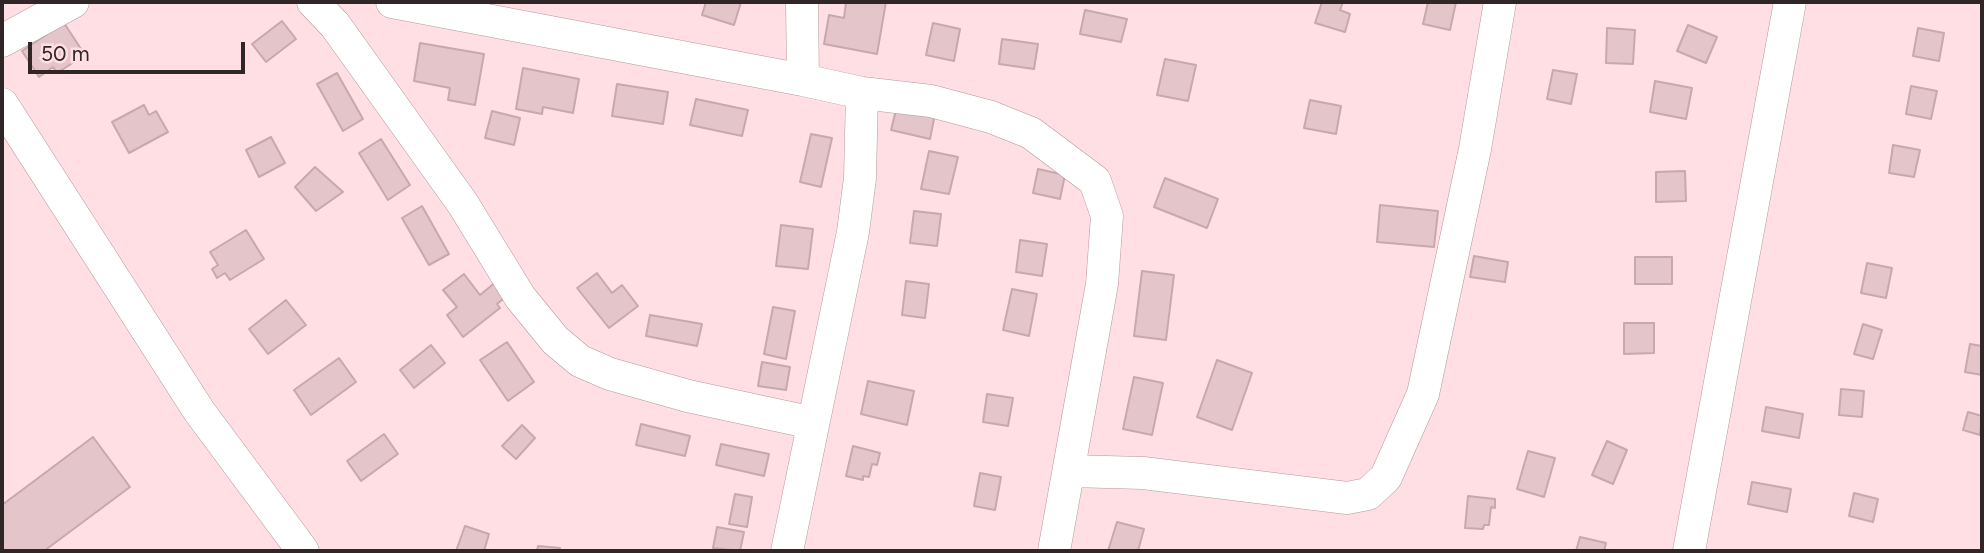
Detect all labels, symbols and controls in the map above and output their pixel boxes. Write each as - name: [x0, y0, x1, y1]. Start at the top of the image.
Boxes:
- scale bar: [32, 28, 248, 72]
- text: 50 m: [41, 41, 90, 66]

